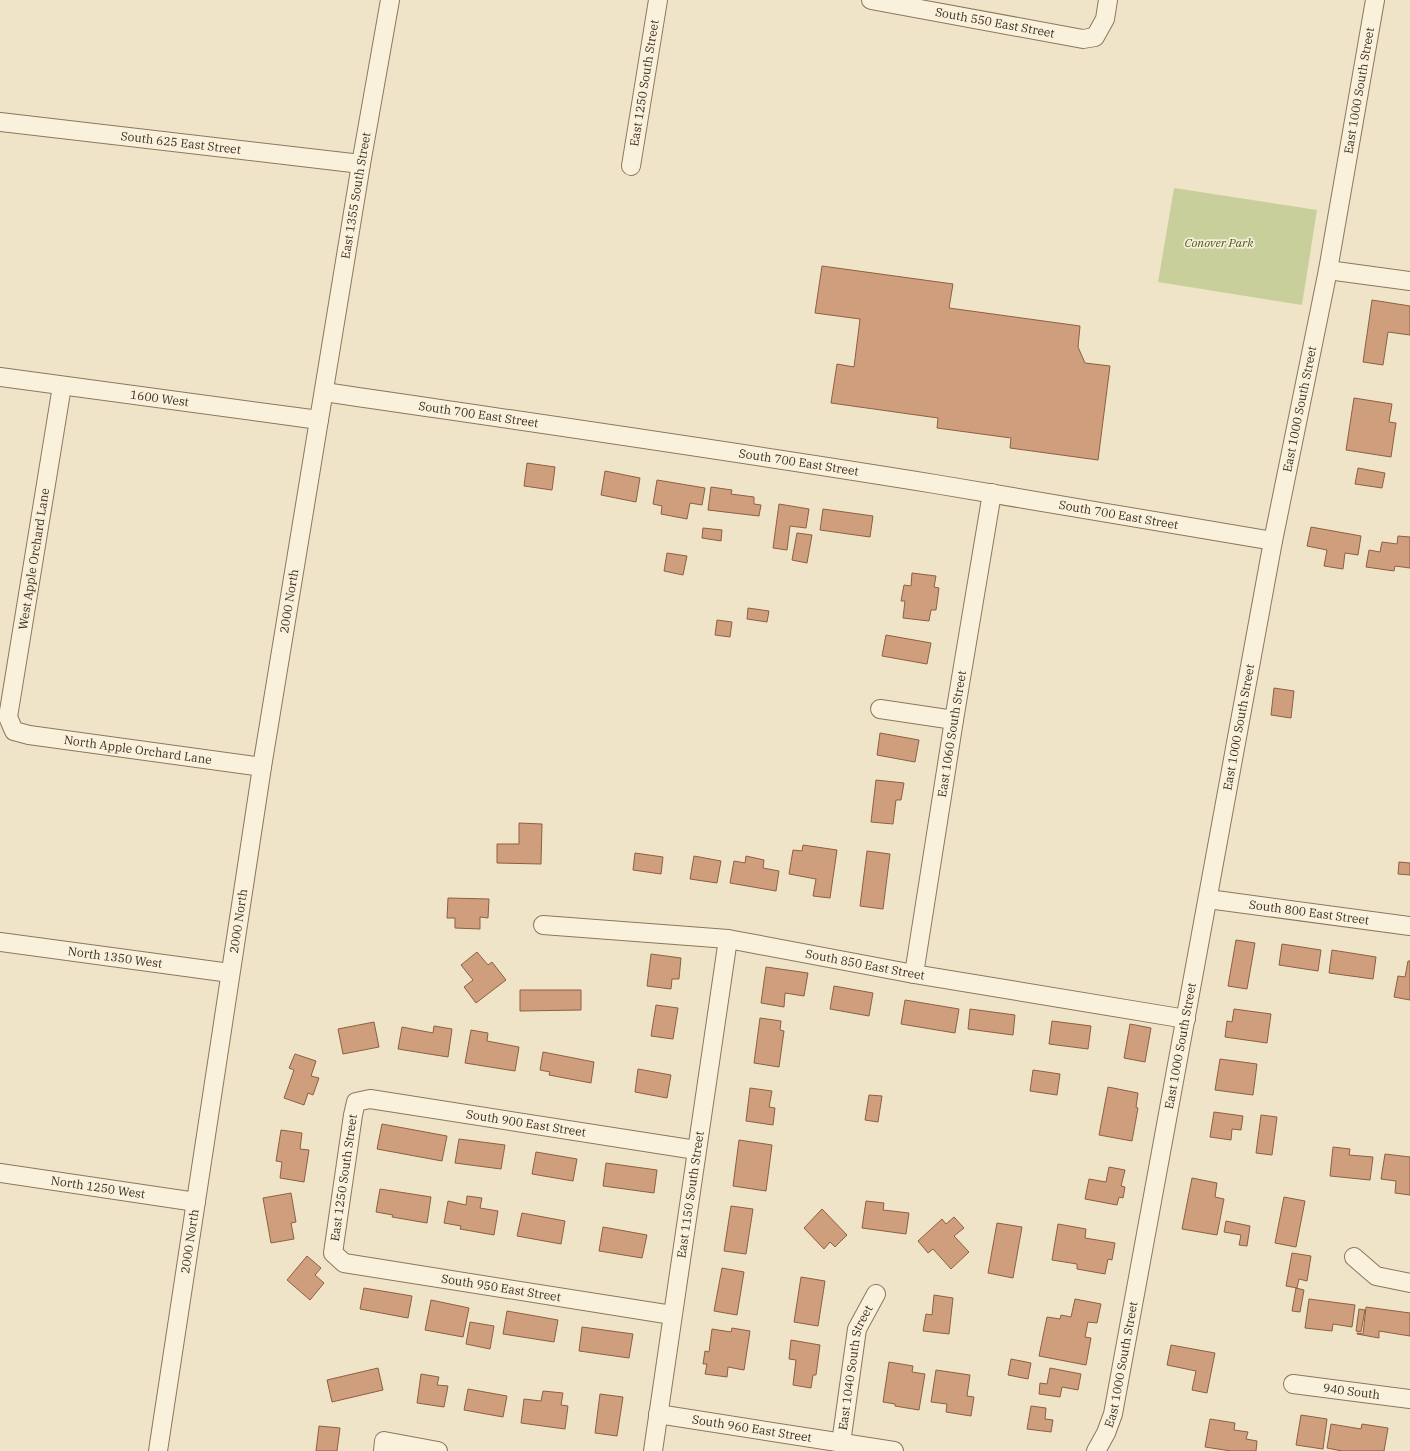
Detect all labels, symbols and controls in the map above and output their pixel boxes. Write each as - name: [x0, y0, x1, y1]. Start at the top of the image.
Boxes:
- street label: South 550 East Street: [934, 4, 1056, 41]
- street label: East 1250 South Street: [626, 18, 662, 148]
- street label: East 1000 South Street: [1340, 26, 1377, 155]
- street label: South 625 East Street: [120, 128, 242, 157]
- street label: East 1355 South Street: [338, 131, 374, 260]
- park label: Conover Park: [1184, 235, 1254, 250]
- street label: East 1000 South Street: [1279, 345, 1319, 473]
- street label: 1600 West: [129, 387, 190, 409]
- street label: South 700 East Street: [417, 398, 539, 430]
- street label: South 700 East Street: [738, 445, 860, 479]
- street label: West Apple Orchard Lane: [15, 487, 52, 631]
- street label: South 700 East Street: [1058, 497, 1179, 532]
- street label: 2000 North: [276, 567, 301, 634]
- street label: East 1000 South Street: [1219, 663, 1257, 792]
- street label: East 1060 South Street: [934, 669, 969, 798]
- street label: North Apple Orchard Lane: [63, 732, 213, 767]
- street label: 2000 North: [226, 887, 250, 954]
- street label: South 800 East Street: [1248, 897, 1370, 927]
- street label: North 1350 West: [67, 943, 163, 971]
- street label: South 850 East Street: [804, 946, 926, 983]
- street label: East 1000 South Street: [1161, 981, 1199, 1110]
- street label: South 900 East Street: [465, 1106, 587, 1140]
- street label: East 1250 South Street: [327, 1113, 360, 1242]
- street label: East 1150 South Street: [673, 1130, 707, 1259]
- street label: North 1250 West: [50, 1173, 146, 1201]
- street label: 2000 North: [177, 1208, 202, 1275]
- street label: South 950 East Street: [440, 1271, 562, 1304]
- street label: East 1000 South Street: [1101, 1300, 1140, 1430]
- street label: East 1040 South Street: [835, 1302, 876, 1431]
- street label: 940 South: [1322, 1380, 1382, 1402]
- street label: South 960 East Street: [691, 1411, 813, 1445]

